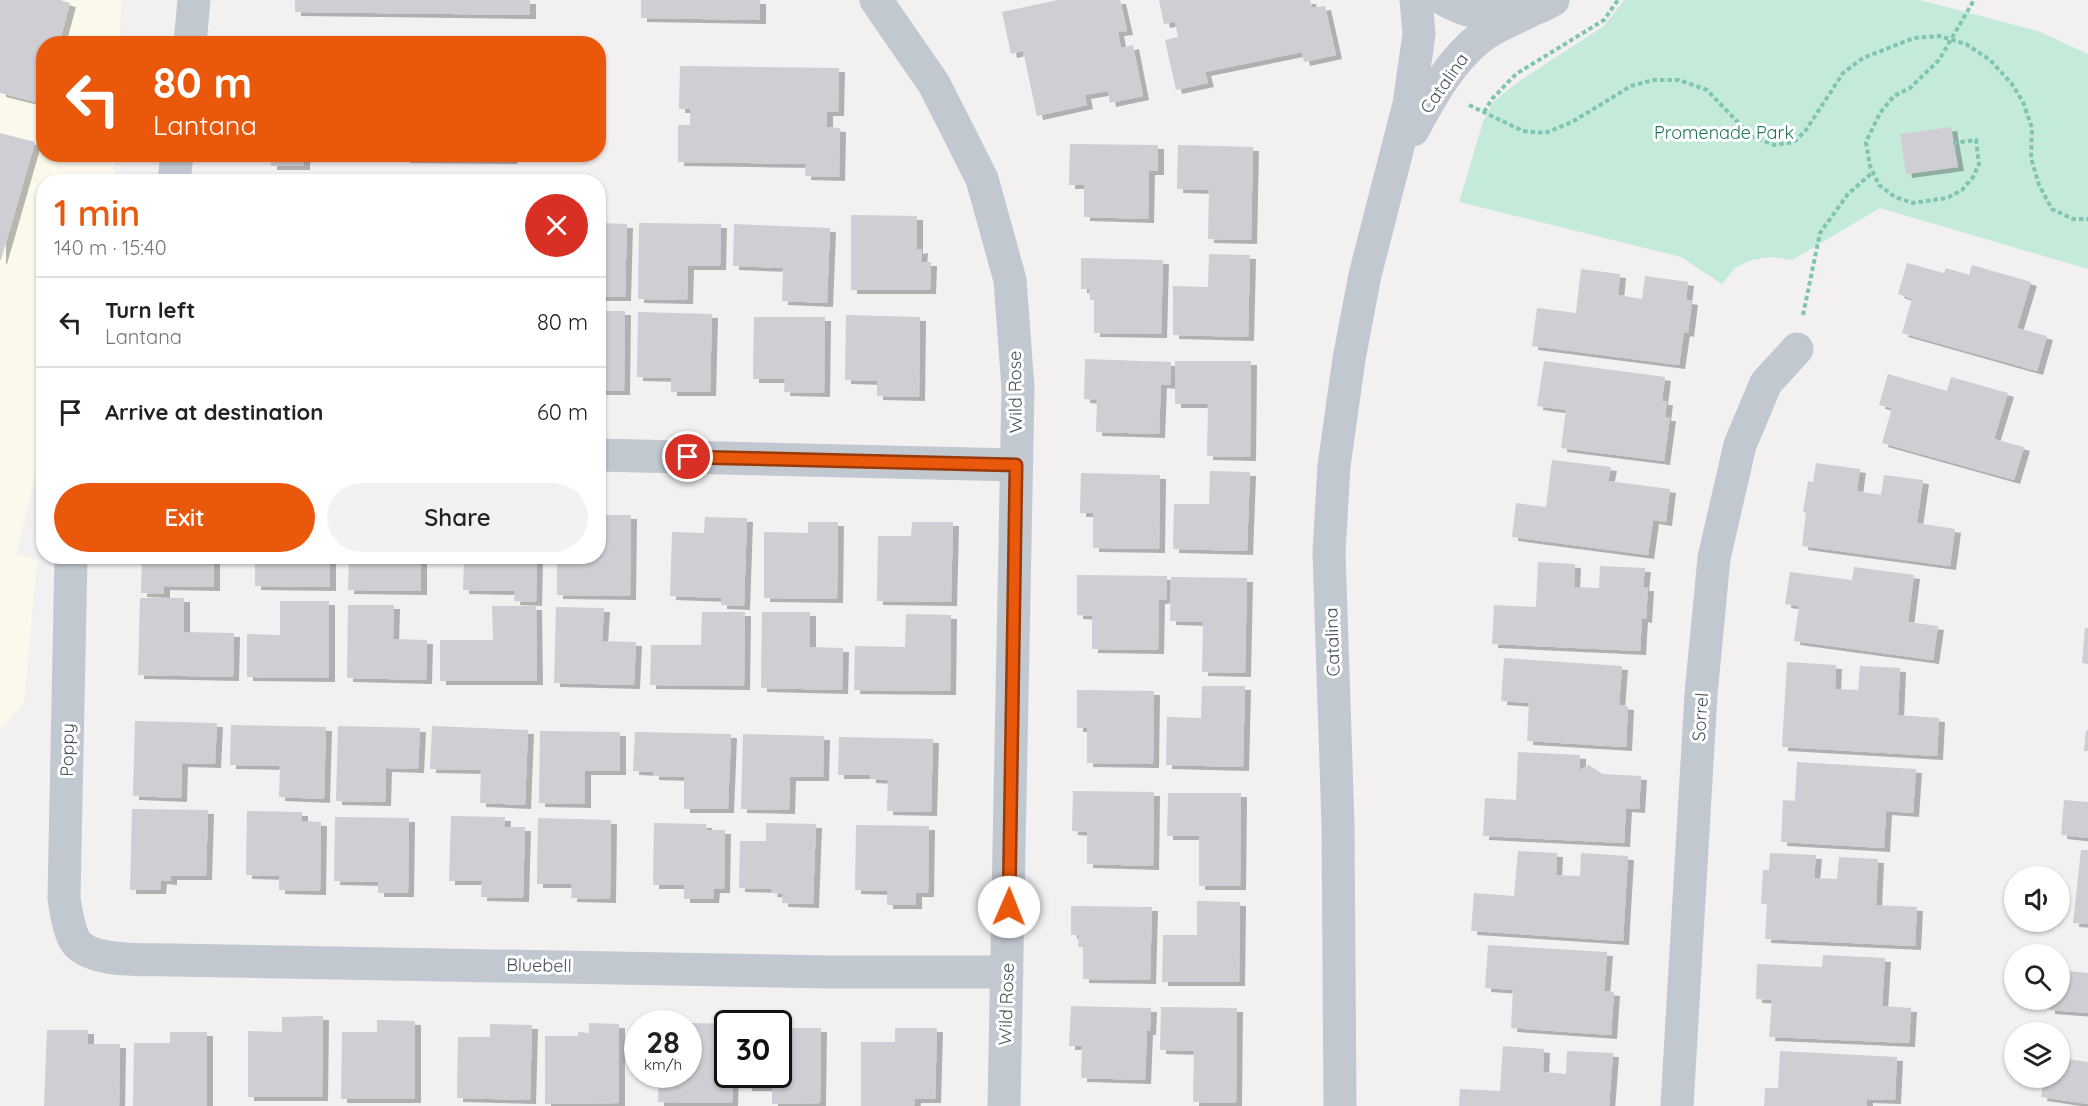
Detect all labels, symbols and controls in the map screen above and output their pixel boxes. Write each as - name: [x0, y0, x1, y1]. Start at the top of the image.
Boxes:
- street label: Catalina: [1415, 48, 1473, 118]
- text: 80 m: [153, 56, 252, 109]
- icon: left: [54, 60, 132, 138]
- text: Lantana: [153, 108, 257, 142]
- park label: Promenade Park: [1654, 121, 1794, 144]
- text: 1 min: [54, 190, 140, 235]
- button: close: [525, 194, 588, 257]
- text: 140 m · 15:40: [54, 235, 167, 260]
- text: Turn left: [105, 296, 195, 324]
- icon: left: [54, 306, 87, 339]
- text: 80 m: [537, 308, 588, 336]
- text: Lantana: [105, 324, 182, 349]
- street label: Wild Rose: [1003, 351, 1027, 433]
- icon: arrive: [54, 396, 87, 429]
- text: Arrive at destination: [105, 398, 323, 426]
- text: 60 m: [537, 398, 588, 426]
- pin: [662, 431, 713, 482]
- icon: arrive: [671, 440, 704, 473]
- button: Exit: [54, 483, 315, 552]
- button: Share: [327, 483, 588, 552]
- street label: Catalina: [1319, 607, 1345, 677]
- street label: Sorrel: [1687, 692, 1713, 742]
- street label: Poppy: [55, 723, 79, 777]
- map controls: [2004, 866, 2070, 1088]
- button: sound: [2004, 866, 2070, 932]
- position arrow: [977, 875, 1041, 939]
- button: search: [2004, 944, 2070, 1010]
- street label: Bluebell: [506, 953, 572, 977]
- street label: Wild Rose: [993, 962, 1019, 1046]
- speed limit sign: 30: [714, 1010, 792, 1088]
- button: layers: [2004, 1022, 2070, 1088]
- text: 28: [646, 1023, 680, 1061]
- text: km/h: [644, 1055, 682, 1074]

